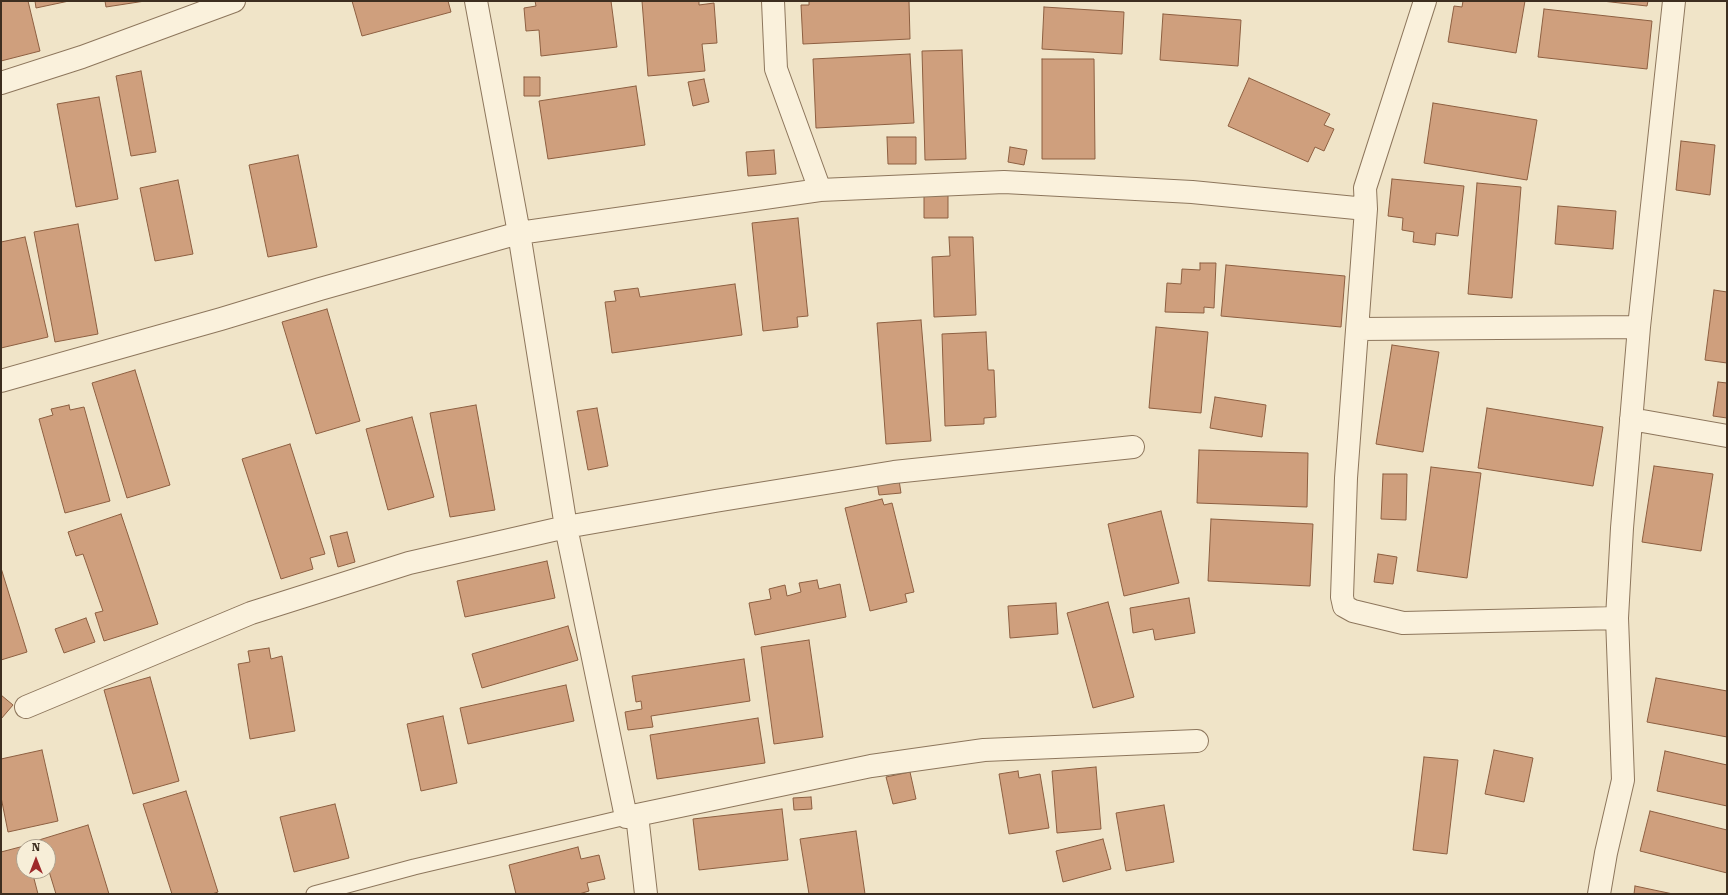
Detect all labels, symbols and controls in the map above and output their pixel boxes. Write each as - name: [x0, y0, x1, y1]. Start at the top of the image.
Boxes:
- north arrow: [16, 839, 56, 879]
- text: N: [32, 841, 40, 854]

